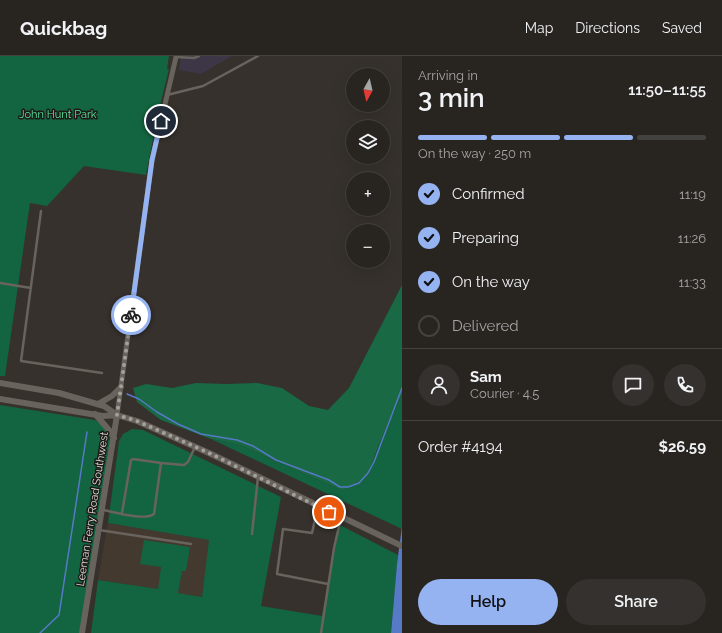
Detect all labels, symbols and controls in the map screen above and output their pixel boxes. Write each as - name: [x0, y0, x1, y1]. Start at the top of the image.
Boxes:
- text: Quickbag: [20, 17, 107, 39]
- text: Map: [525, 20, 553, 36]
- text: Directions: [575, 20, 640, 36]
- text: Saved: [662, 20, 702, 36]
- north arrow: [346, 68, 390, 112]
- map controls: [346, 68, 390, 268]
- text: Arriving in: [418, 68, 478, 83]
- text: 11:50–11:55: [628, 81, 706, 99]
- text: 3 min: [418, 83, 485, 113]
- pin: [144, 104, 178, 138]
- park label: John Hunt Park: [19, 108, 97, 121]
- icon: home: [150, 110, 172, 132]
- button: layers: [346, 120, 390, 164]
- text: On the way · 250 m: [418, 146, 531, 161]
- button: +: [346, 172, 390, 216]
- icon: check: [418, 183, 440, 205]
- text: Confirmed: [452, 185, 525, 203]
- text: 11:19: [679, 187, 706, 202]
- button: −: [346, 224, 390, 268]
- icon: check: [418, 227, 440, 249]
- text: Preparing: [452, 229, 519, 247]
- text: 11:26: [678, 231, 706, 246]
- icon: check: [418, 271, 440, 293]
- text: On the way: [452, 273, 530, 291]
- text: 11:33: [679, 275, 706, 290]
- courier: [111, 295, 151, 335]
- icon: bike: [120, 304, 142, 326]
- text: Delivered: [452, 317, 519, 335]
- button: person: [418, 364, 460, 406]
- button: chat: [612, 364, 654, 406]
- button: phone: [664, 364, 706, 406]
- text: Sam: [470, 368, 502, 386]
- text: Courier · 4.5: [470, 386, 539, 401]
- street label: Leeman Ferry Road Southwest: [74, 431, 111, 587]
- text: Order #4194: [418, 438, 503, 456]
- text: $26.59: [658, 438, 706, 456]
- pin: [312, 495, 346, 529]
- icon: bag: [318, 501, 340, 523]
- button: Help: [418, 579, 558, 625]
- button: Share: [566, 579, 706, 625]

